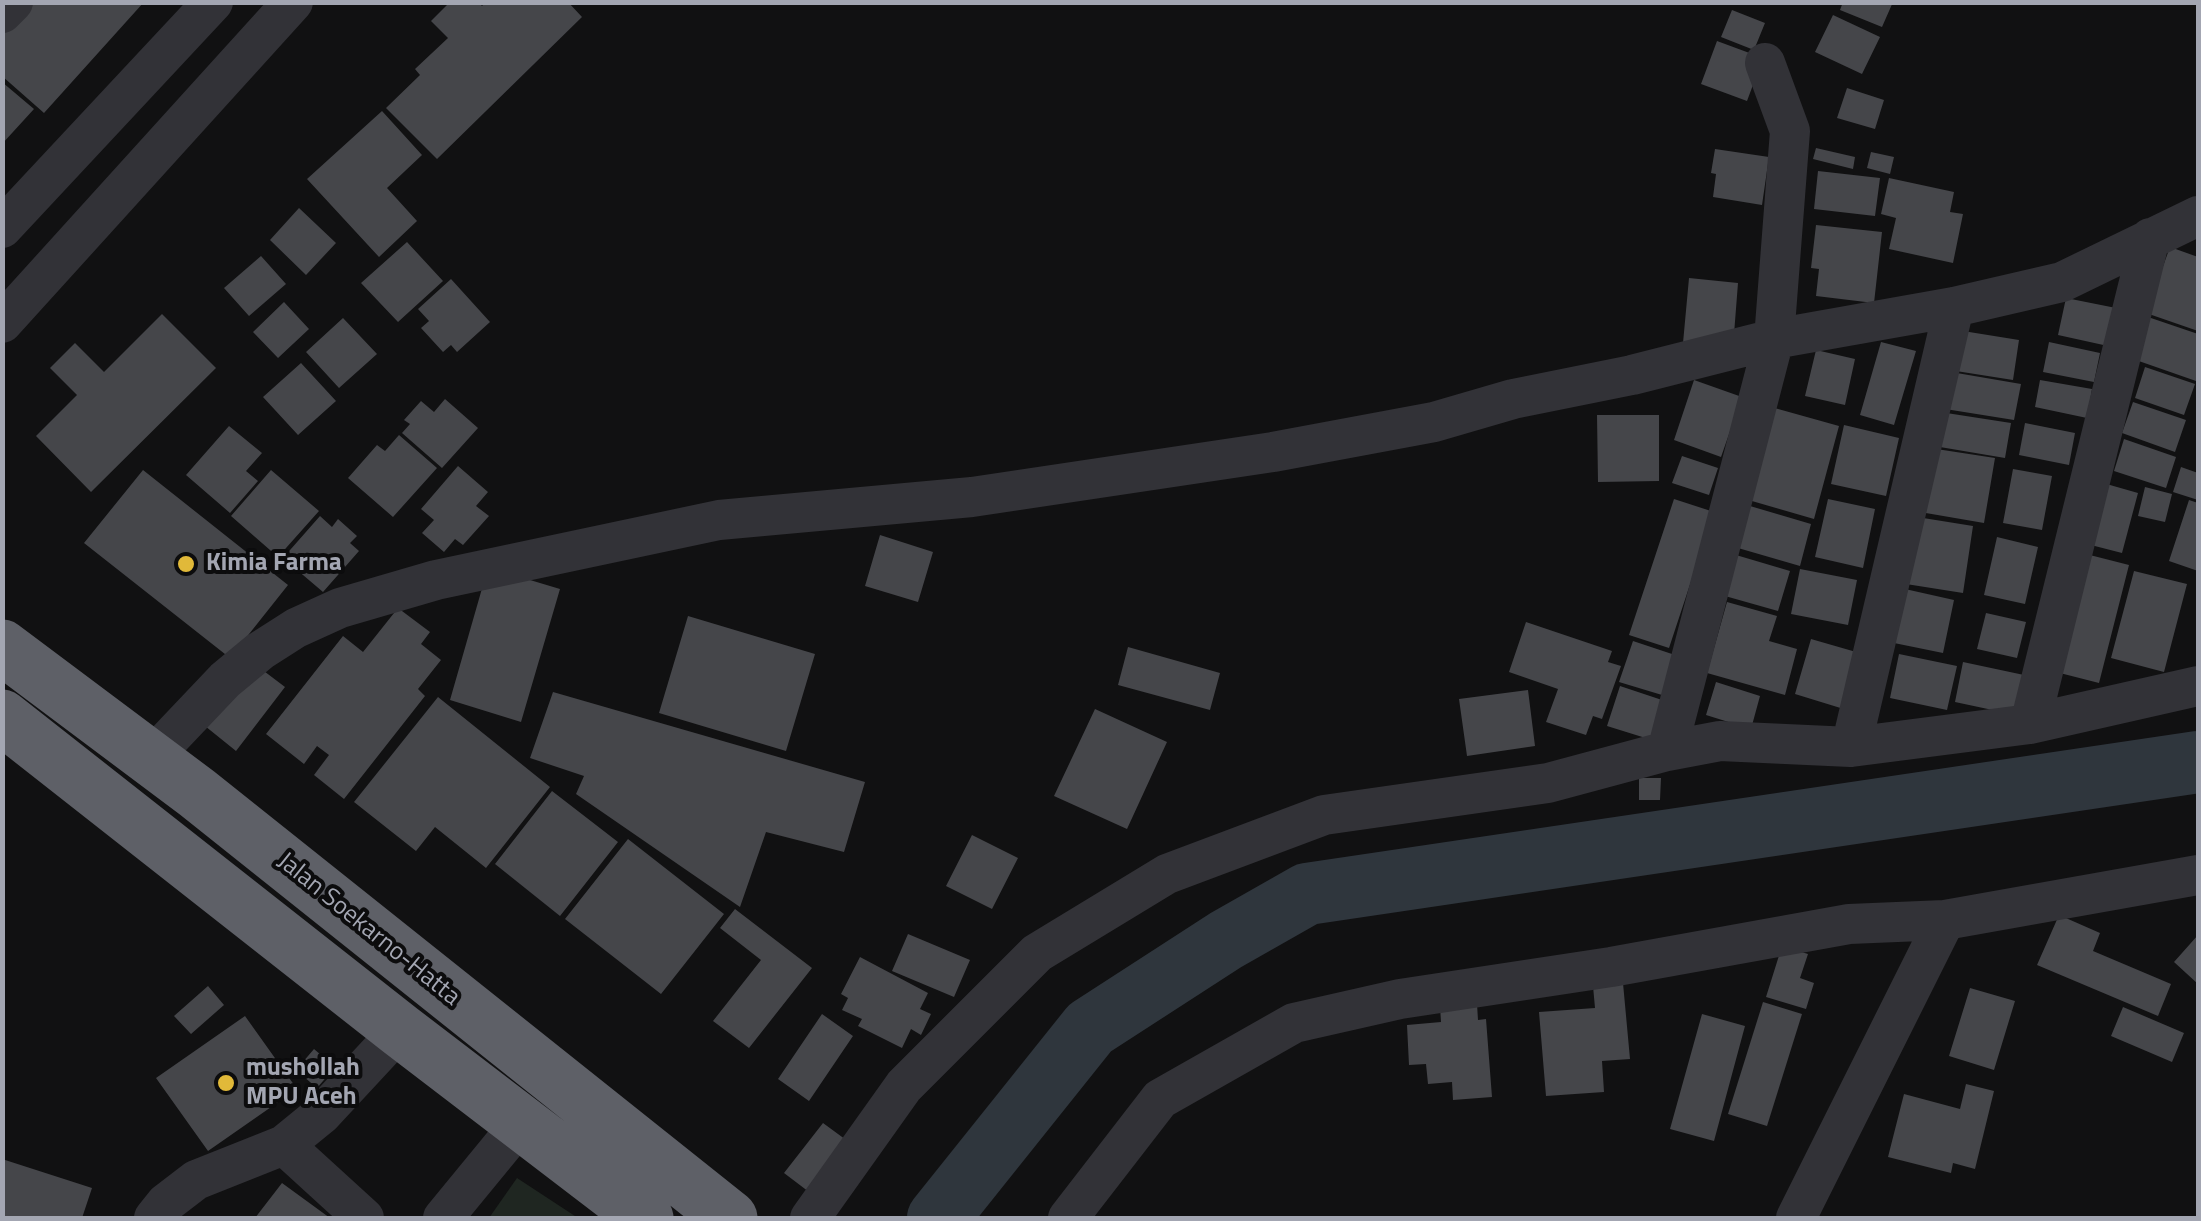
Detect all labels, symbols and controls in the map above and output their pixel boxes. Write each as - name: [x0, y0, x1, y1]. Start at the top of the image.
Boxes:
- place label: Kimia Farma: [206, 549, 342, 579]
- marker: Kimia Farma: [175, 553, 197, 575]
- street label: Jalan Soekarno-Hatta: [271, 847, 465, 1013]
- place label: mushollah MPU Aceh: [246, 1054, 360, 1113]
- marker: mushollah MPU Aceh: [215, 1072, 237, 1094]

